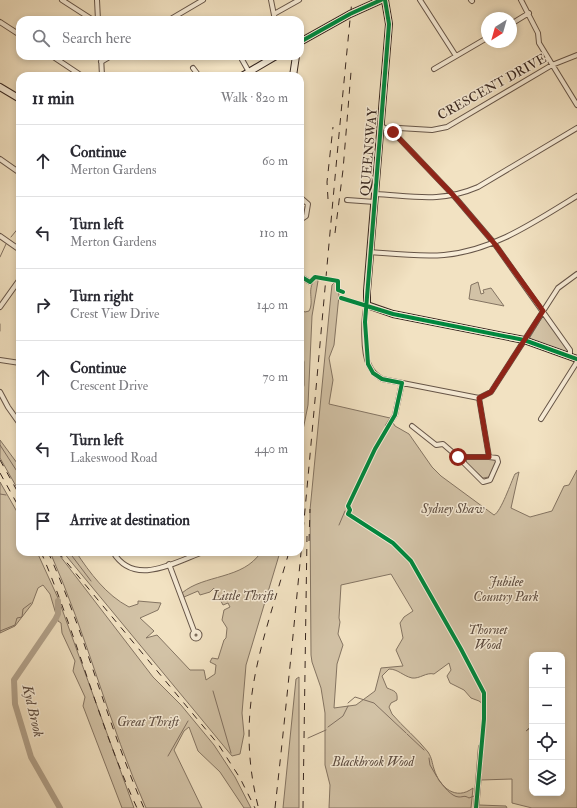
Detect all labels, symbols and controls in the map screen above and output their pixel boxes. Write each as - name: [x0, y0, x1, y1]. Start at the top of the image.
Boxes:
- north arrow: [481, 12, 517, 48]
- search box: [16, 16, 304, 60]
- icon: search: [30, 27, 52, 49]
- text: Search here: [62, 29, 131, 48]
- street label: CRESCENT DRIVE: [435, 50, 549, 124]
- text: 11 min: [32, 88, 74, 109]
- text: Walk · 820 m: [221, 90, 288, 106]
- street label: QUEENSWAY: [357, 106, 381, 197]
- route end: [384, 123, 402, 141]
- text: Continue: [70, 143, 126, 162]
- icon: ahead: [32, 150, 54, 172]
- text: 60 m: [262, 153, 288, 169]
- text: Merton Gardens: [70, 162, 157, 178]
- text: Turn left: [70, 215, 124, 234]
- icon: left: [32, 222, 54, 244]
- text: 110 m: [259, 225, 288, 241]
- text: Merton Gardens: [70, 234, 157, 250]
- text: Turn right: [70, 287, 133, 306]
- icon: right: [32, 294, 54, 316]
- text: 140 m: [257, 297, 288, 313]
- text: Crest View Drive: [70, 306, 160, 322]
- text: Continue: [70, 359, 126, 378]
- icon: ahead: [32, 366, 54, 388]
- text: 70 m: [263, 369, 288, 385]
- text: Crescent Drive: [70, 378, 148, 394]
- text: Turn left: [70, 431, 124, 450]
- icon: left: [32, 438, 54, 460]
- text: 440 m: [254, 441, 288, 457]
- route start: [449, 448, 467, 466]
- text: Lakeswood Road: [70, 450, 157, 466]
- park label: Sydney Shaw: [420, 501, 485, 517]
- icon: arrive: [32, 510, 54, 532]
- text: Arrive at destination: [70, 511, 190, 530]
- park label: Jubilee Country Park: [473, 574, 539, 605]
- park label: Little Thrift: [211, 588, 275, 604]
- park label: Thornet Wood: [468, 622, 509, 653]
- map controls: [529, 652, 565, 796]
- button: +: [529, 652, 565, 688]
- water label: Kyd Brook: [18, 682, 47, 739]
- button: −: [529, 688, 565, 724]
- park label: Great Thrift: [117, 714, 180, 730]
- button: locate: [529, 724, 565, 760]
- park label: Blackbrook Wood: [331, 754, 415, 770]
- button: layers: [529, 760, 565, 796]

